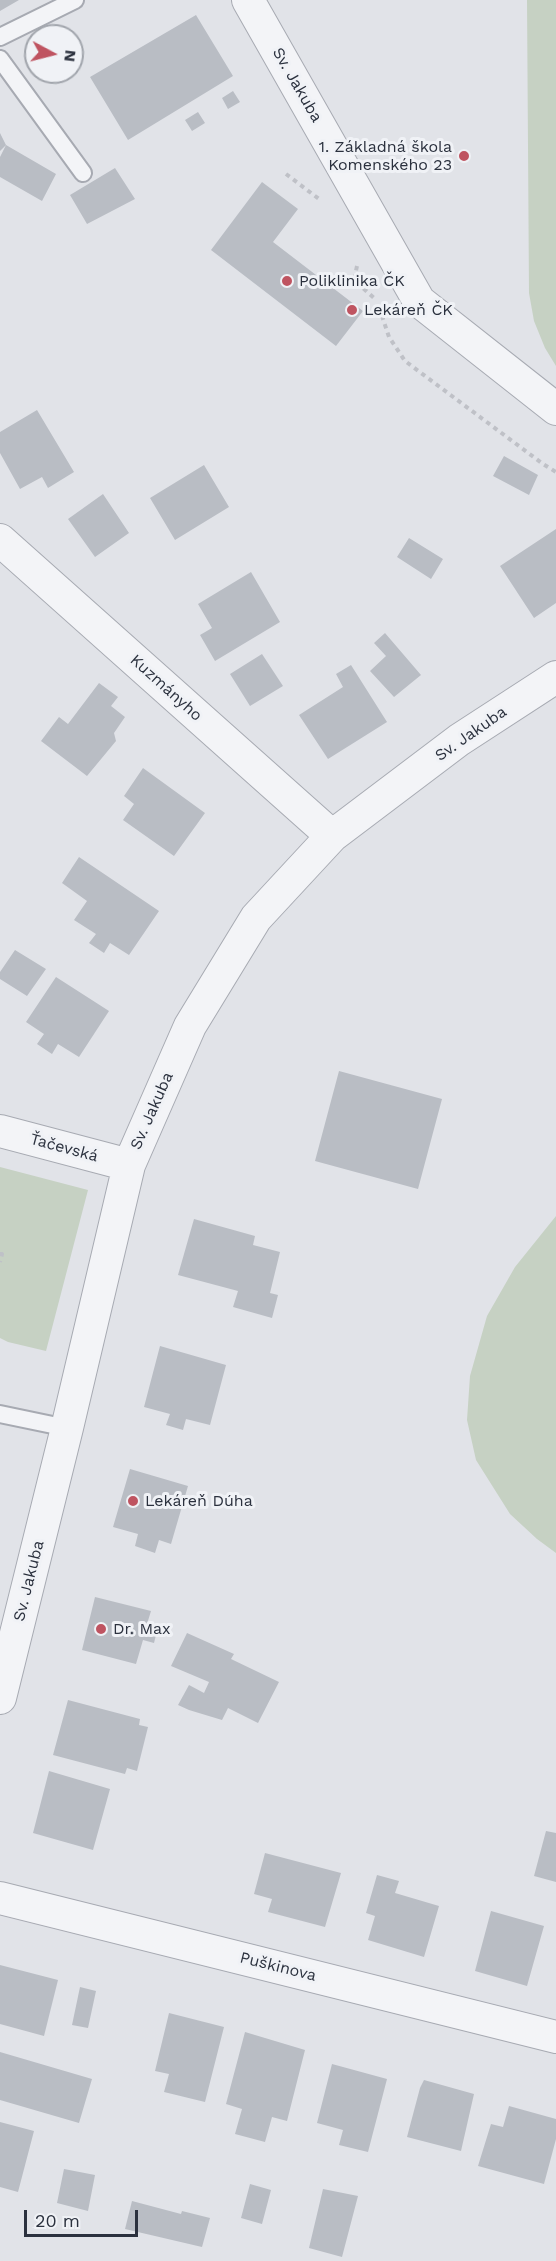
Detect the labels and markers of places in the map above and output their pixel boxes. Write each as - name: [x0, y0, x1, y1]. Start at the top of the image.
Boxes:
- place label: 1. Základná škola Komenského 23: [319, 137, 452, 175]
- marker: 1. Základná škola Komenského 23: [457, 149, 471, 163]
- place label: Poliklinika ČK: [299, 271, 405, 291]
- marker: Poliklinika ČK: [280, 274, 294, 288]
- place label: Lekáreň ČK: [364, 300, 453, 320]
- marker: Lekáreň ČK: [345, 303, 359, 317]
- place label: Lekáreň Dúha: [145, 1491, 253, 1511]
- marker: Lekáreň Dúha: [126, 1494, 140, 1508]
- place label: Dr. Max: [113, 1619, 171, 1639]
- marker: Dr. Max: [94, 1622, 108, 1636]

